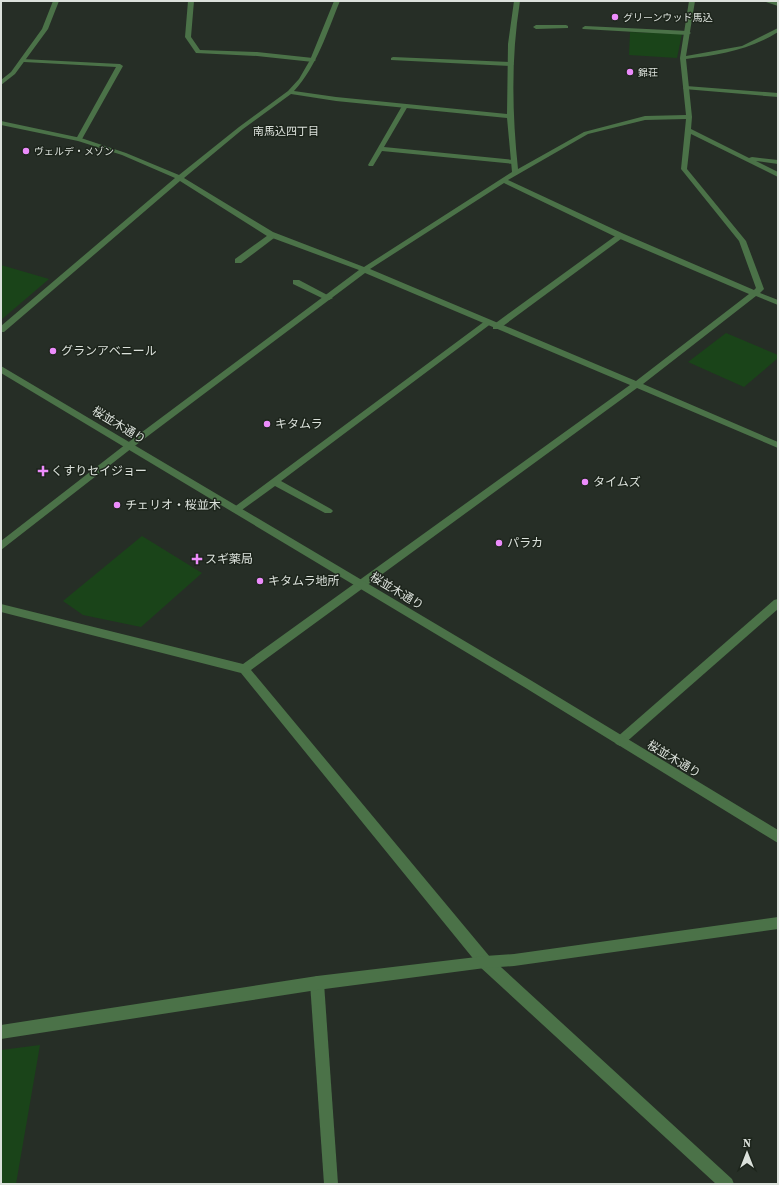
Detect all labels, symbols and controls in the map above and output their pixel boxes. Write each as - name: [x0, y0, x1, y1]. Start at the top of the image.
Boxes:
- place label: グリーンウッド馬込: [623, 11, 713, 24]
- marker: グリーンウッド馬込: [610, 12, 620, 22]
- place label: 錦荘: [638, 66, 658, 79]
- marker: 錦荘: [625, 67, 635, 77]
- district label: 南馬込四丁目: [253, 124, 319, 139]
- place label: ヴェルデ・メゾン: [34, 145, 114, 158]
- marker: ヴェルデ・メゾン: [21, 146, 31, 156]
- place label: グランアベニール: [61, 343, 157, 359]
- marker: グランアベニール: [48, 346, 58, 356]
- street label: 桜並木通り: [89, 403, 149, 447]
- place label: キタムラ: [275, 416, 322, 432]
- marker: キタムラ: [262, 419, 272, 429]
- place label: くすりセイジョー: [51, 463, 147, 479]
- marker: くすりセイジョー: [38, 466, 48, 476]
- place label: タイムズ: [593, 474, 641, 490]
- marker: タイムズ: [580, 477, 590, 487]
- place label: チェリオ・桜並木: [125, 497, 221, 513]
- marker: チェリオ・桜並木: [112, 500, 122, 510]
- place label: パラカ: [507, 535, 543, 551]
- marker: パラカ: [494, 538, 504, 548]
- place label: スギ薬局: [205, 551, 253, 567]
- marker: スギ薬局: [192, 554, 202, 564]
- street label: 桜並木通り: [367, 569, 427, 613]
- place label: キタムラ地所: [268, 573, 339, 589]
- marker: キタムラ地所: [255, 576, 265, 586]
- street label: 桜並木通り: [644, 737, 704, 781]
- north arrow: [727, 1133, 767, 1173]
- text: N: [743, 1136, 751, 1151]

